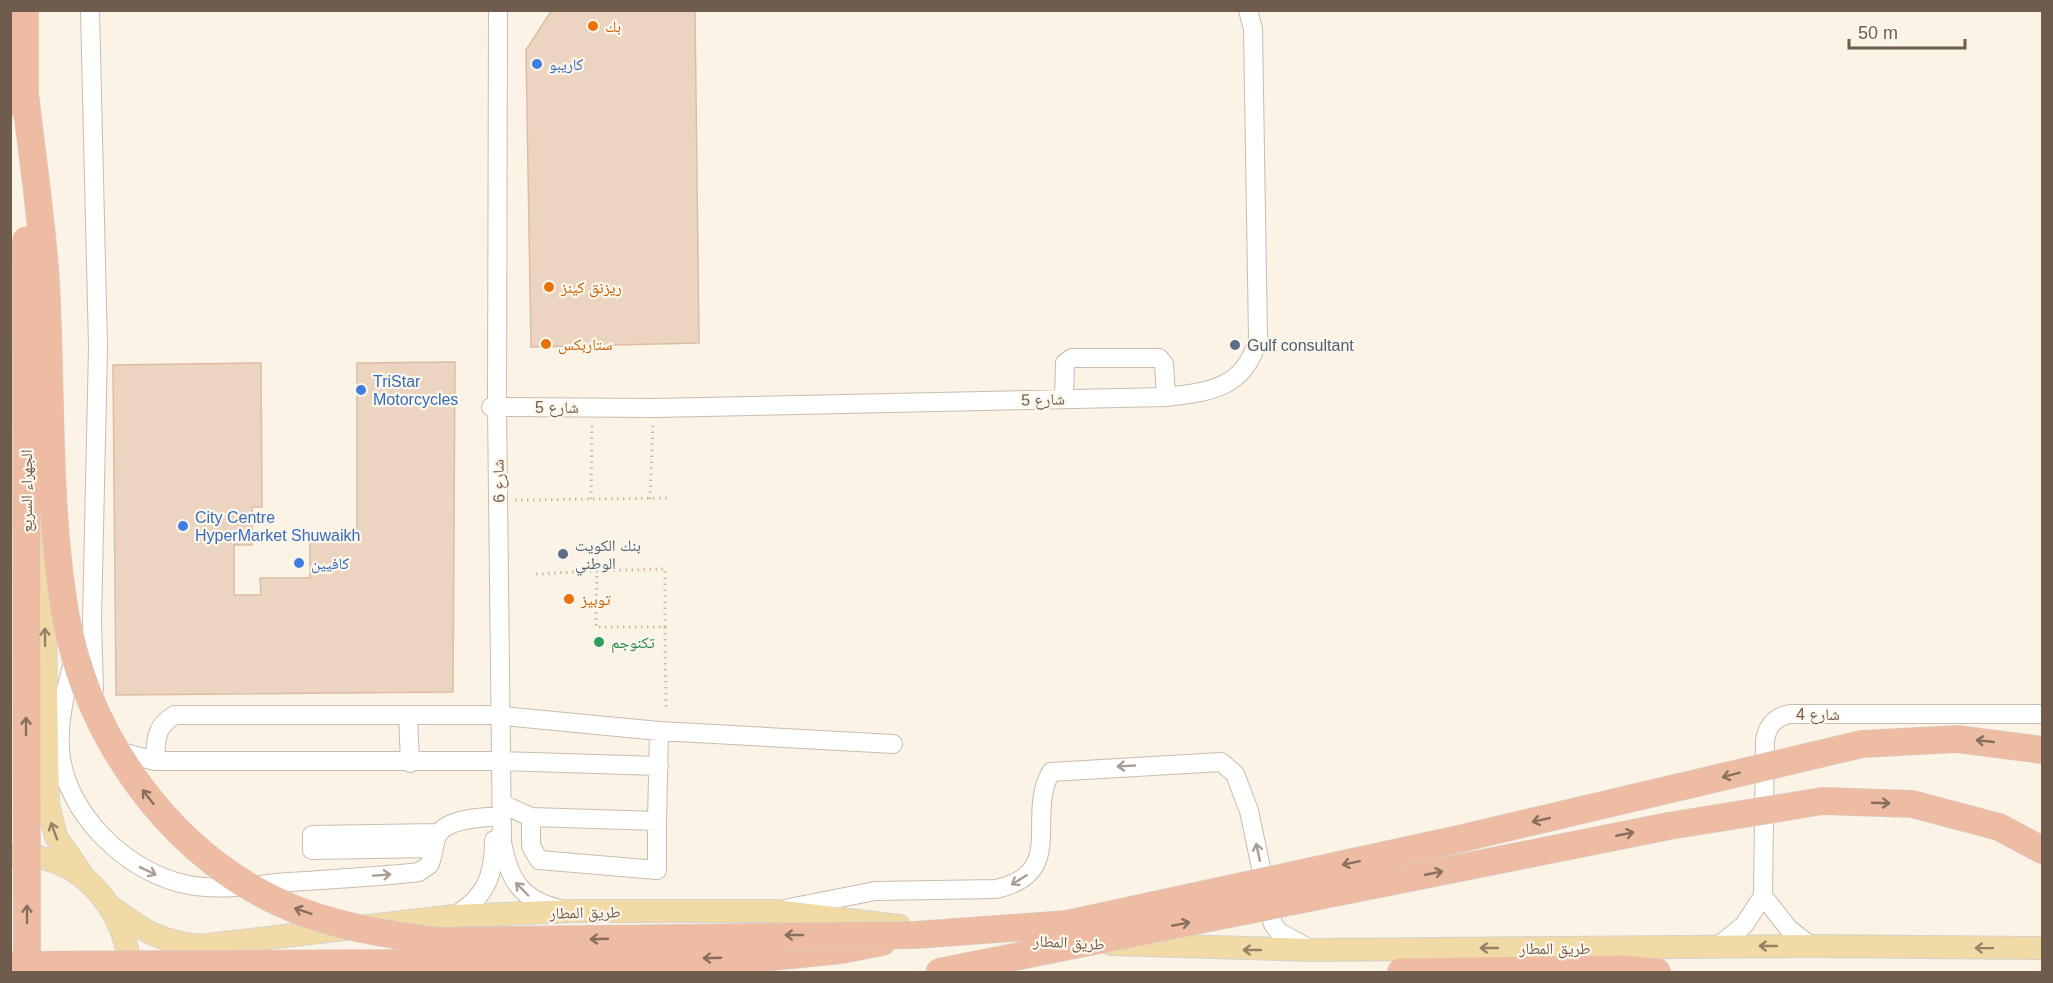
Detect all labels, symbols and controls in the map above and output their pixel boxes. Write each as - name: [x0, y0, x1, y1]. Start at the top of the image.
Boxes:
- scale bar: [1849, 12, 1964, 50]
- place label: بك: [605, 18, 621, 35]
- marker: بك: [586, 19, 600, 33]
- text: 50 m: [1858, 23, 1898, 43]
- place label: كاريبو: [549, 56, 584, 74]
- marker: كاريبو: [530, 57, 544, 71]
- place label: ريزنق كينز: [560, 279, 622, 298]
- marker: ريزنق كينز: [542, 280, 556, 294]
- place label: ستاربكس: [558, 336, 613, 355]
- marker: ستاربكس: [539, 337, 553, 351]
- place label: Gulf consultant: [1247, 337, 1354, 354]
- marker: Gulf consultant: [1228, 338, 1242, 352]
- place label: TriStar Motorcycles: [373, 373, 458, 408]
- marker: TriStar Motorcycles: [354, 383, 368, 397]
- street label: شارع 5: [1021, 391, 1065, 410]
- street label: شارع 5: [535, 399, 579, 418]
- street label: الجهراء السريع: [18, 449, 37, 533]
- street label: شارع 6: [490, 459, 509, 503]
- place label: City Centre HyperMarket Shuwaikh: [195, 509, 360, 544]
- marker: City Centre HyperMarket Shuwaikh: [176, 519, 190, 533]
- place label: بنك الكويت الوطني: [575, 537, 641, 576]
- marker: بنك الكويت الوطني: [556, 547, 570, 561]
- place label: كافيين: [311, 555, 350, 574]
- marker: كافيين: [292, 556, 306, 570]
- place label: توبيز: [580, 591, 611, 609]
- marker: توبيز: [562, 592, 576, 606]
- one-way arrow: [39, 628, 51, 648]
- place label: تكنوجم: [611, 634, 655, 653]
- marker: تكنوجم: [592, 635, 606, 649]
- street label: شارع 4: [1796, 706, 1840, 725]
- one-way arrow: [20, 717, 32, 737]
- one-way arrow: [1975, 735, 1995, 746]
- one-way arrow: [1116, 760, 1136, 771]
- one-way arrow: [1722, 769, 1741, 781]
- one-way arrow: [141, 789, 154, 805]
- one-way arrow: [1871, 797, 1891, 809]
- one-way arrow: [1532, 815, 1551, 827]
- one-way arrow: [48, 822, 59, 841]
- one-way arrow: [1615, 828, 1635, 839]
- one-way arrow: [1252, 842, 1263, 862]
- one-way arrow: [1341, 857, 1360, 869]
- one-way arrow: [138, 865, 156, 877]
- one-way arrow: [1424, 867, 1444, 878]
- one-way arrow: [371, 870, 391, 881]
- one-way arrow: [1010, 874, 1027, 887]
- one-way arrow: [515, 881, 529, 896]
- street label: طريق المطار: [548, 903, 621, 924]
- one-way arrow: [294, 904, 313, 915]
- one-way arrow: [21, 905, 33, 925]
- one-way arrow: [1171, 918, 1191, 929]
- one-way arrow: [784, 929, 804, 941]
- street label: طريق المطار: [1032, 932, 1105, 955]
- one-way arrow: [589, 934, 609, 945]
- street label: طريق المطار: [1518, 940, 1591, 959]
- one-way arrow: [1759, 940, 1779, 952]
- one-way arrow: [1480, 942, 1500, 954]
- one-way arrow: [1975, 942, 1995, 954]
- one-way arrow: [1243, 944, 1263, 956]
- one-way arrow: [703, 953, 723, 964]

